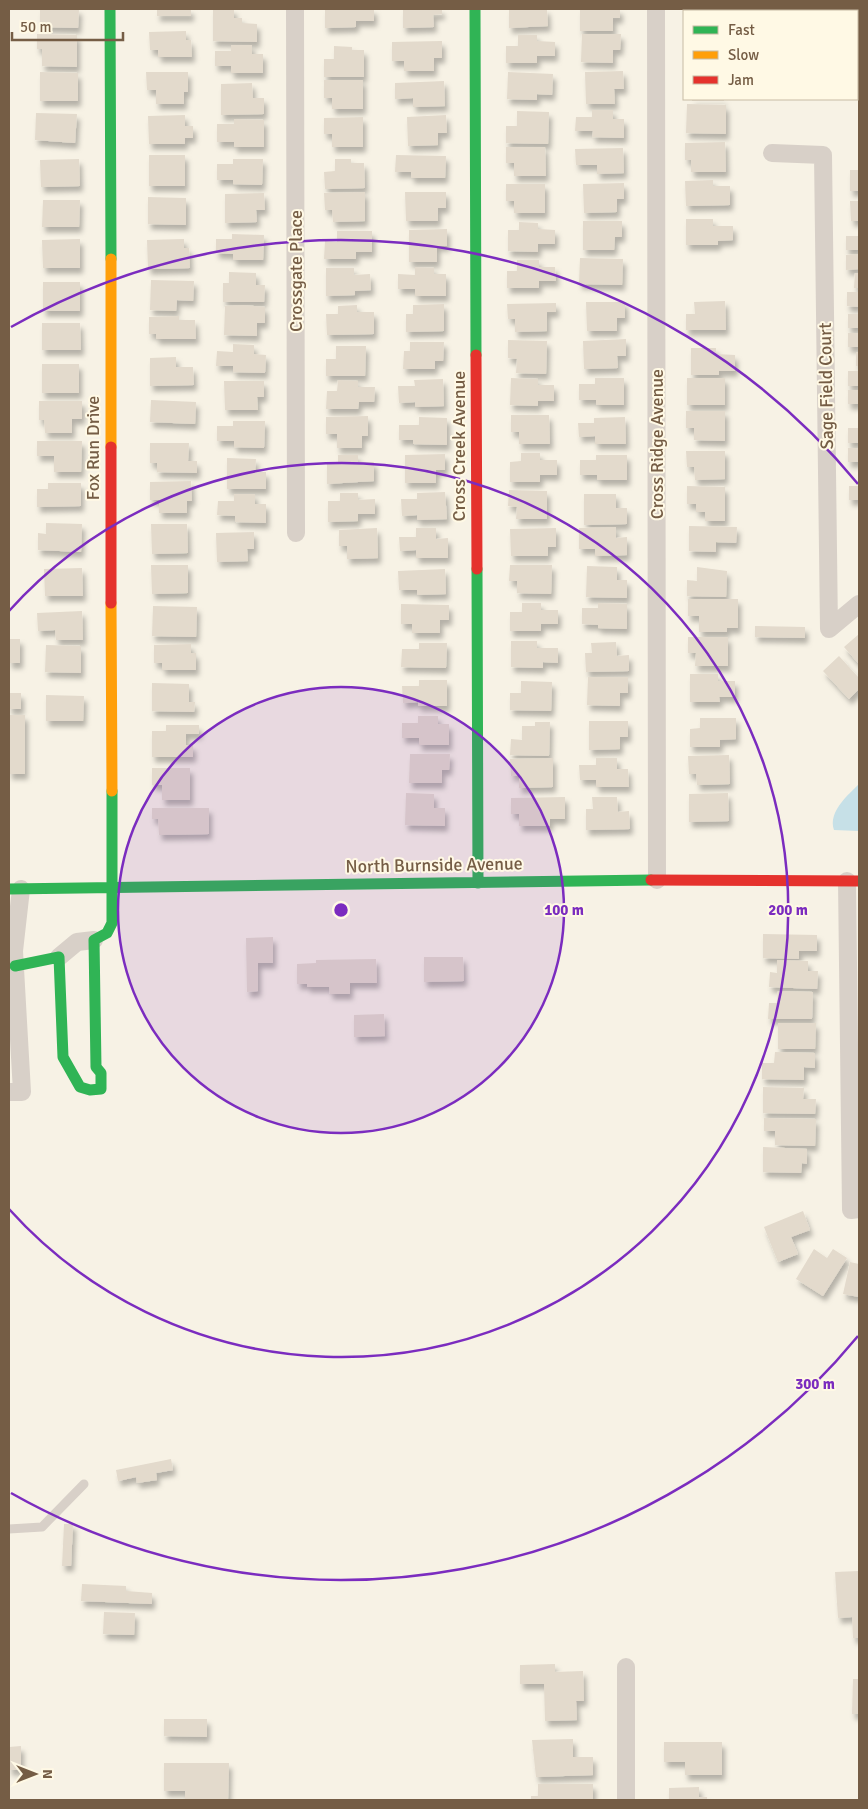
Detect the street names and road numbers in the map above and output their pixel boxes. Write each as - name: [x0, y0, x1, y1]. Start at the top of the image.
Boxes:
- street label: Crossgate Place: [285, 210, 307, 332]
- street label: Sage Field Court: [814, 322, 838, 450]
- street label: Cross Ridge Avenue: [646, 369, 668, 519]
- street label: Cross Creek Avenue: [448, 371, 470, 521]
- street label: Fox Run Drive: [82, 396, 104, 500]
- street label: North Burnside Avenue: [345, 852, 523, 878]

